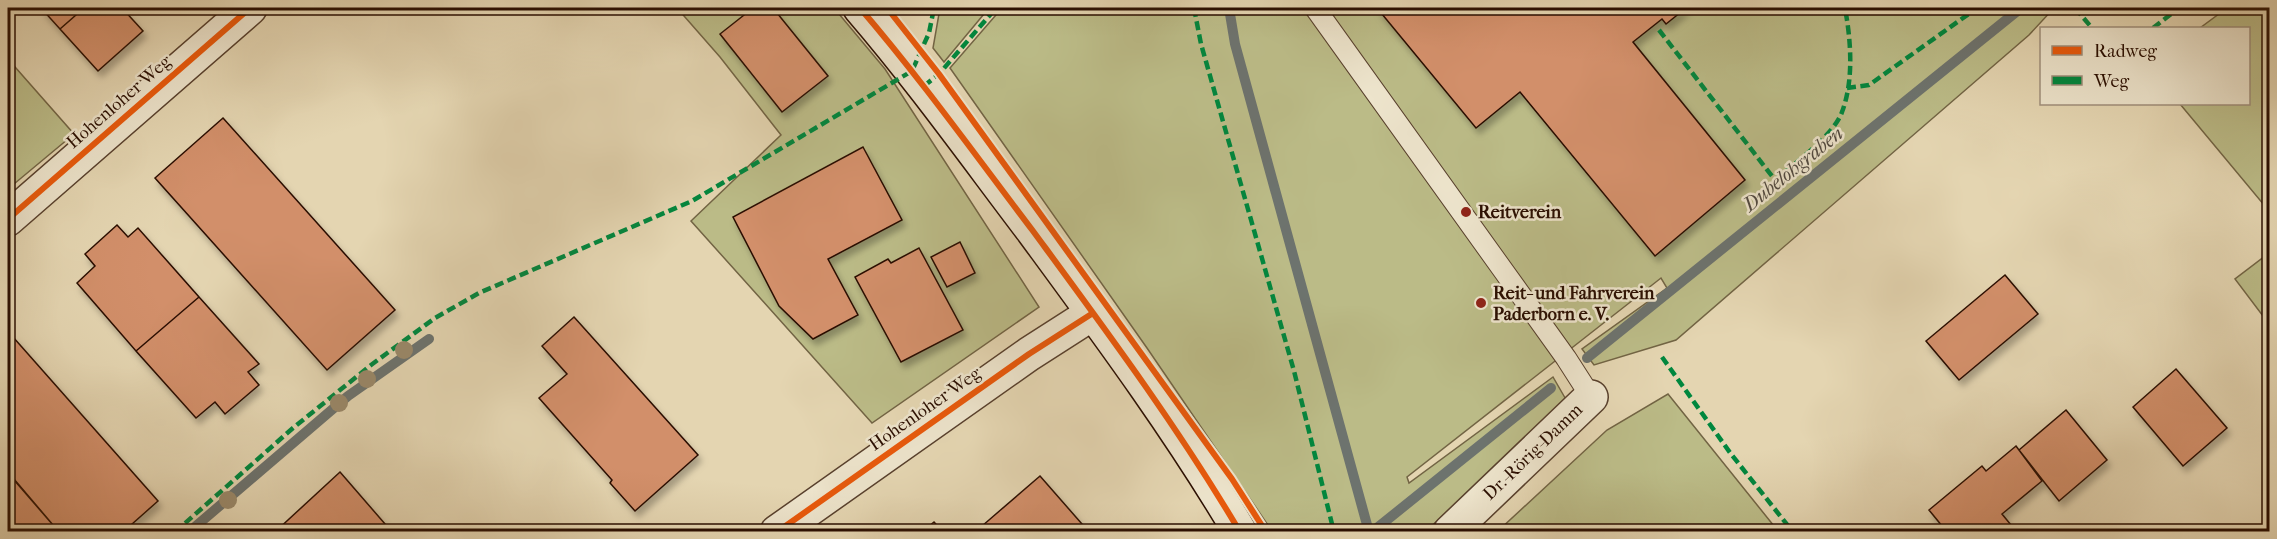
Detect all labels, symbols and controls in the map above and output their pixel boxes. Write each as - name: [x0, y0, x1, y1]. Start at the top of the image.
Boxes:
- legend: [2040, 27, 2250, 105]
- text: Radweg: [2094, 41, 2157, 62]
- street label: Hohenloher Weg: [62, 51, 176, 153]
- text: Weg: [2093, 71, 2129, 92]
- water label: Dubelohgraben: [1737, 122, 1847, 217]
- place label: Reitverein: [1478, 202, 1562, 223]
- marker: Reitverein: [1459, 205, 1473, 219]
- place label: Reit- und Fahrverein Paderborn e. V.: [1493, 283, 1655, 325]
- marker: Reit- und Fahrverein Paderborn e. V.: [1474, 296, 1488, 310]
- street label: Hohenloher Weg: [865, 362, 985, 455]
- street label: Dr.-Rörig-Damm: [1479, 399, 1587, 505]

